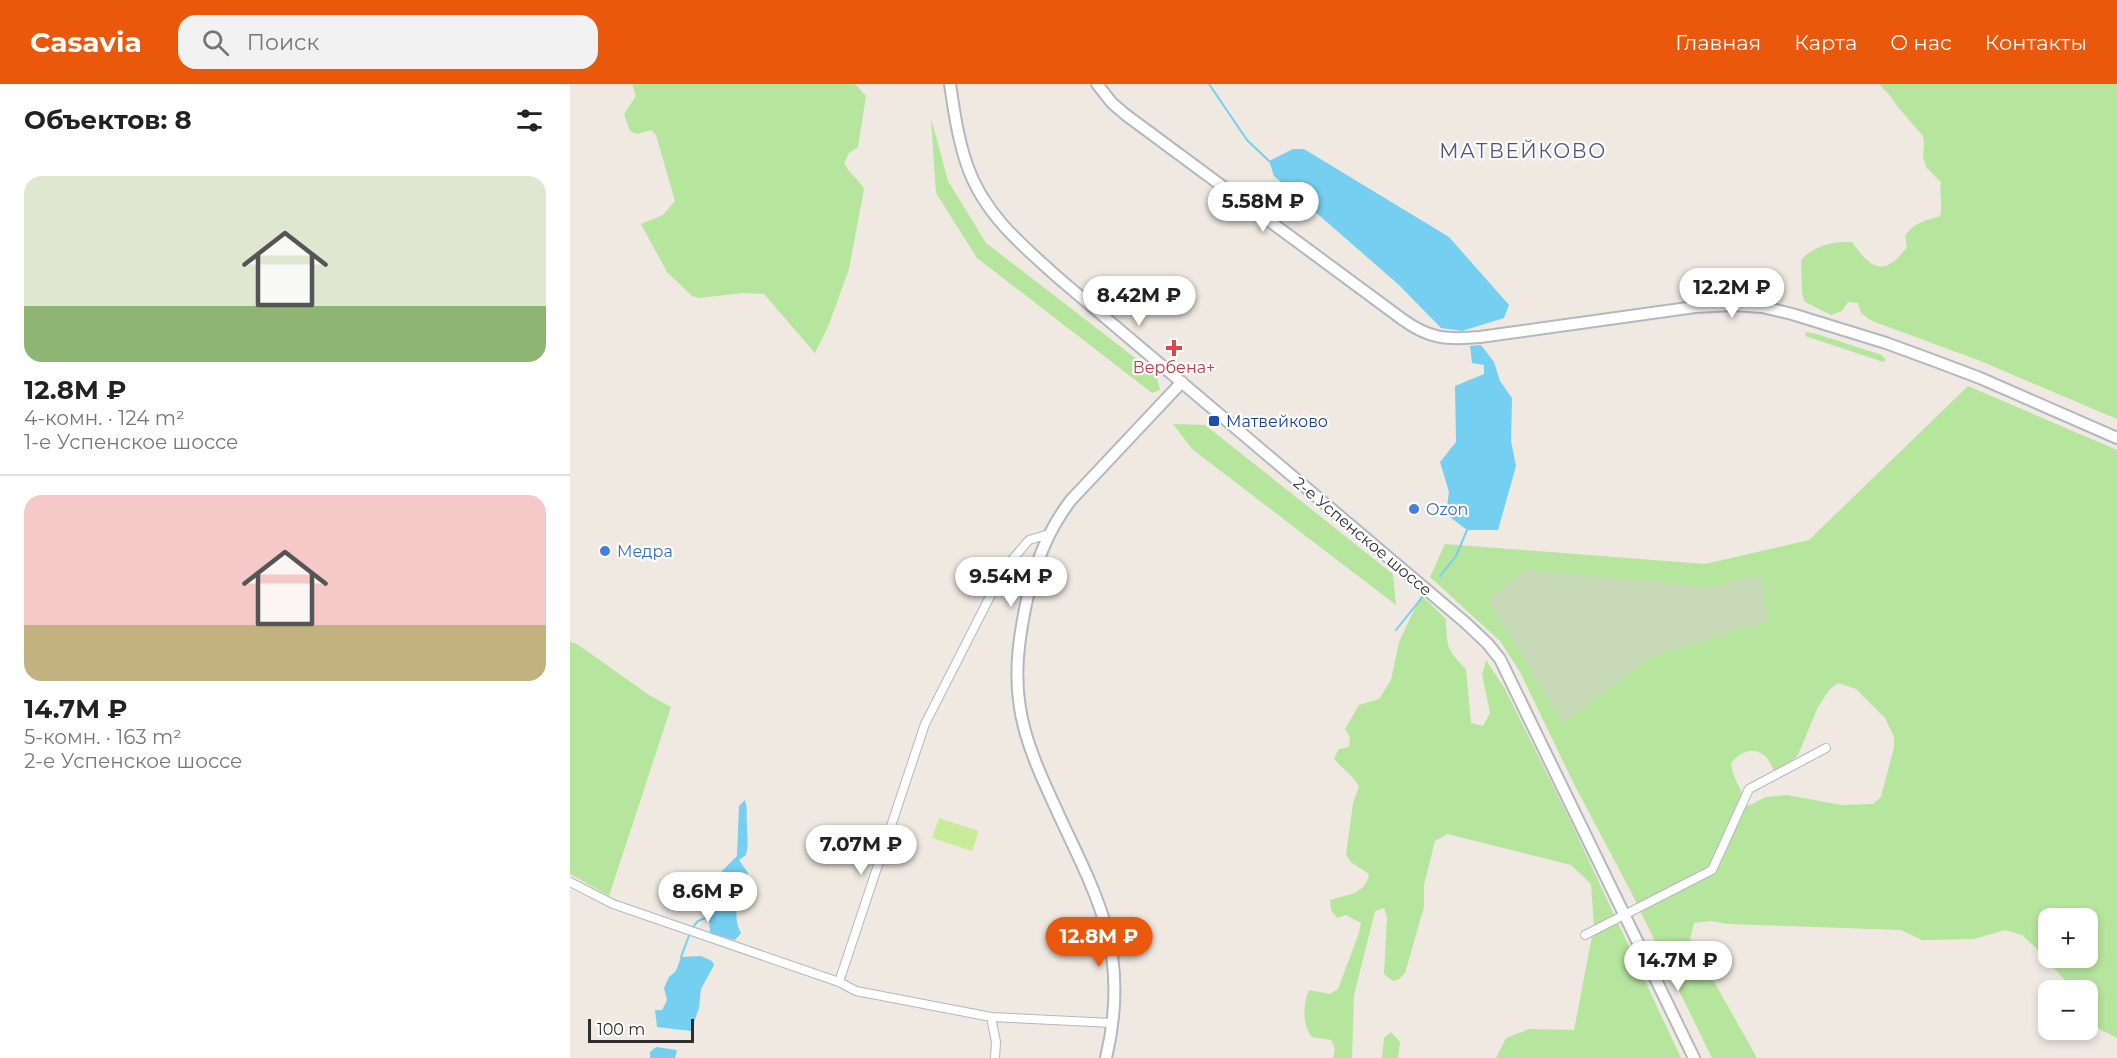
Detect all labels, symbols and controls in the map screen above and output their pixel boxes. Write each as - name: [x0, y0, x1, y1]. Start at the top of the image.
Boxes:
- search box: [178, 15, 598, 69]
- text: Casavia: [30, 25, 142, 59]
- icon: search: [199, 26, 232, 59]
- text: Поиск: [247, 29, 319, 56]
- text: Главная: [1675, 30, 1761, 55]
- text: Карта: [1794, 30, 1857, 55]
- text: О нас: [1890, 30, 1952, 55]
- text: Контакты: [1985, 30, 2087, 55]
- text: Объектов: 8: [24, 104, 192, 136]
- icon: filters: [513, 104, 546, 137]
- district label: МАТВЕЙКОВО: [1439, 139, 1607, 163]
- pin: 5.58M ₽: [1208, 182, 1318, 233]
- text: 5.58M ₽: [1222, 189, 1304, 213]
- icon: home: [231, 215, 339, 323]
- pin: 12.2M ₽: [1677, 268, 1787, 319]
- text: 12.2M ₽: [1693, 275, 1771, 299]
- pin: 8.42M ₽: [1084, 276, 1194, 327]
- text: 8.42M ₽: [1097, 283, 1181, 307]
- marker: Вербена+: [1167, 341, 1181, 355]
- place label: Вербена+: [1133, 358, 1215, 377]
- text: 12.8M ₽: [24, 374, 126, 406]
- text: 4-комн. · 124 m²: [24, 406, 185, 430]
- place label: Матвейково: [1226, 412, 1328, 431]
- marker: Матвейково: [1207, 414, 1221, 428]
- text: 1-е Успенское шоссе: [24, 430, 238, 454]
- street label: 2-е Успенское шоссе: [1290, 473, 1436, 600]
- place label: Ozon: [1426, 500, 1468, 519]
- marker: Ozon: [1407, 502, 1421, 516]
- icon: home: [231, 534, 339, 642]
- place label: Медра: [617, 542, 673, 561]
- marker: Медра: [598, 544, 612, 558]
- pin: 9.54M ₽: [956, 557, 1066, 608]
- text: 9.54M ₽: [969, 564, 1053, 588]
- text: 14.7M ₽: [24, 693, 128, 725]
- text: 5-комн. · 163 m²: [24, 725, 182, 749]
- text: 2-е Успенское шоссе: [24, 749, 242, 773]
- pin: 7.07M ₽: [806, 825, 916, 876]
- text: 7.07M ₽: [820, 832, 902, 856]
- pin: 8.6M ₽: [659, 872, 757, 923]
- text: 8.6M ₽: [672, 879, 744, 903]
- map controls: [2038, 908, 2098, 1040]
- button: +: [2038, 908, 2098, 968]
- pin: 12.8M ₽: [1044, 917, 1154, 968]
- text: 12.8M ₽: [1060, 924, 1138, 948]
- pin: 14.7M ₽: [1623, 941, 1733, 992]
- text: 14.7M ₽: [1638, 948, 1718, 972]
- button: −: [2038, 980, 2098, 1040]
- scale bar: [588, 1016, 694, 1044]
- text: 100 m: [597, 1020, 645, 1039]

